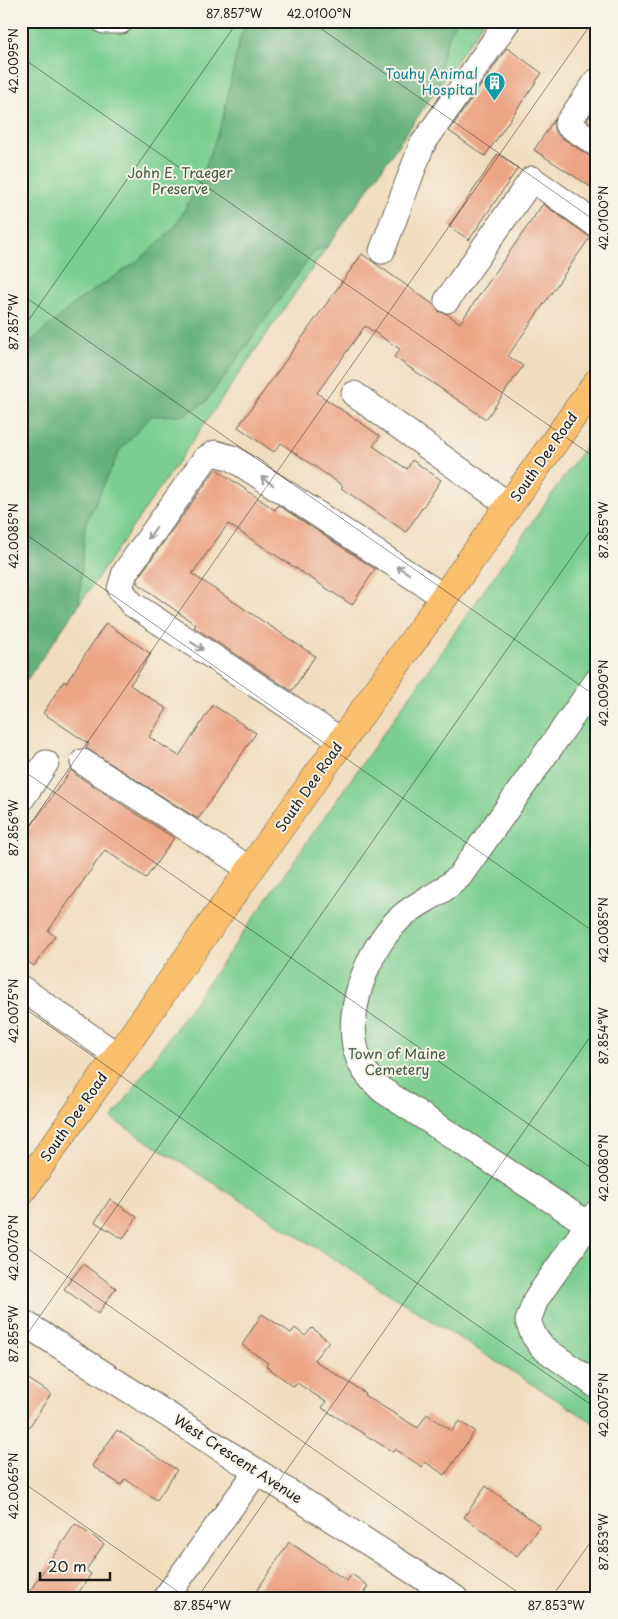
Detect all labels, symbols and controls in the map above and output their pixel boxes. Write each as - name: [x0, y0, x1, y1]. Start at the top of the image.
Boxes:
- text: 87.857°W: [206, 4, 263, 22]
- text: 42.0100°N: [287, 4, 351, 22]
- text: 42.0095°N: [4, 28, 22, 94]
- place label: Touhy Animal Hospital: [385, 63, 478, 100]
- building icon: Touhy Animal Hospital: [482, 70, 506, 101]
- park label: John E. Traeger Preserve: [127, 162, 233, 199]
- text: 42.0100°N: [594, 186, 612, 250]
- text: 87.857°W: [4, 293, 22, 350]
- street label: South Dee Road: [505, 408, 582, 506]
- one-way arrow: [260, 476, 274, 487]
- text: 87.855°W: [594, 501, 612, 559]
- text: 42.0085°N: [4, 503, 22, 569]
- one-way arrow: [147, 526, 157, 540]
- one-way arrow: [397, 565, 411, 575]
- one-way arrow: [190, 642, 204, 652]
- text: 42.0090°N: [594, 660, 612, 726]
- street label: South Dee Road: [270, 738, 347, 836]
- text: 87.856°W: [4, 799, 22, 857]
- text: 42.0085°N: [594, 897, 612, 963]
- text: 42.0075°N: [4, 979, 22, 1043]
- text: 87.854°W: [594, 1007, 612, 1065]
- park label: Town of Maine Cemetery: [348, 1043, 446, 1080]
- street label: South Dee Road: [35, 1068, 112, 1166]
- text: 42.0080°N: [594, 1134, 612, 1202]
- text: 42.0070°N: [4, 1215, 22, 1281]
- text: 87.855°W: [4, 1305, 22, 1363]
- text: 42.0075°N: [594, 1373, 612, 1437]
- street label: West Crescent Avenue: [170, 1409, 307, 1508]
- text: 42.0065°N: [4, 1453, 22, 1519]
- text: 87.853°W: [594, 1513, 612, 1571]
- scale bar: [40, 1549, 110, 1581]
- text: 20 m: [48, 1554, 87, 1577]
- text: 87.854°W: [173, 1596, 231, 1614]
- text: 87.853°W: [527, 1596, 585, 1614]

